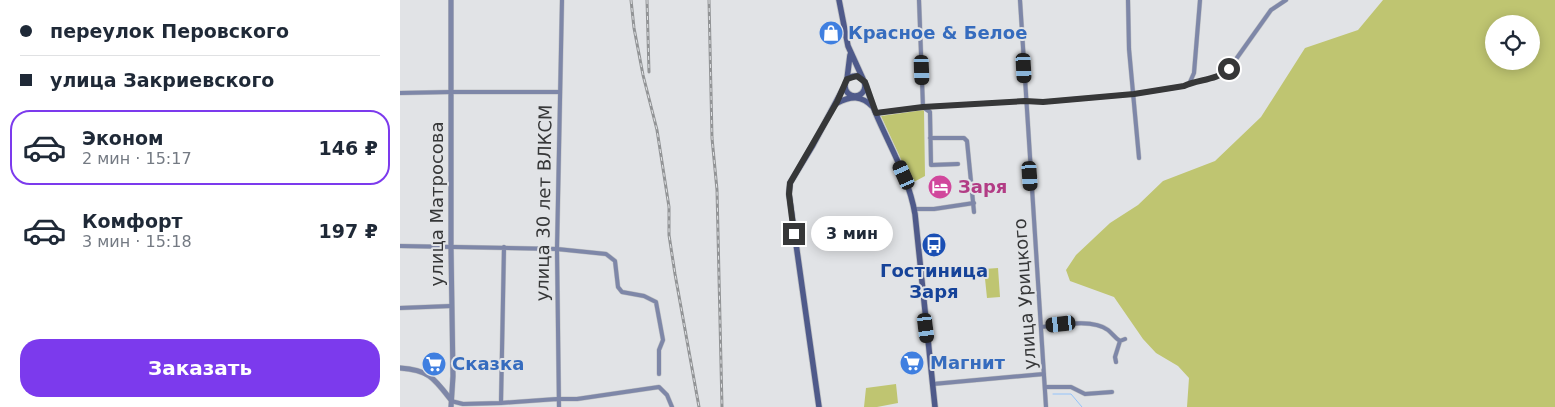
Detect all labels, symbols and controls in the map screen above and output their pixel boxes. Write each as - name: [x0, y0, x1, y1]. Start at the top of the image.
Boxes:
- map controls: [1485, 15, 1540, 70]
- button: locate: [1485, 15, 1540, 70]
- text: переулок Перовского: [50, 20, 289, 42]
- shop icon: Красное & Белое: [818, 20, 844, 46]
- place label: Красное & Белое: [848, 22, 1027, 43]
- car: [1015, 53, 1032, 83]
- car: [913, 55, 930, 85]
- route start: [1218, 58, 1240, 80]
- text: улица Закриевского: [50, 69, 274, 91]
- street label: улица 30 лет ВЛКСМ: [531, 104, 556, 302]
- street label: улица Матросова: [426, 122, 447, 286]
- icon: car: [22, 125, 67, 170]
- text: Эконом: [82, 127, 164, 149]
- text: 146 ₽: [319, 137, 378, 159]
- text: 2 мин · 15:17: [82, 149, 192, 168]
- car: [891, 158, 916, 192]
- car: [1021, 161, 1038, 191]
- hotel icon: Заря: [927, 174, 953, 200]
- place label: Заря: [958, 176, 1007, 197]
- icon: car: [22, 208, 67, 253]
- text: Комфорт: [82, 210, 183, 232]
- callout: 3 мин: [812, 216, 894, 252]
- street label: улица Урицкого: [1009, 218, 1040, 370]
- text: 197 ₽: [319, 220, 378, 242]
- route end: [783, 223, 805, 245]
- text: 3 мин: [826, 224, 878, 243]
- text: 3 мин · 15:18: [82, 232, 192, 251]
- bus stop icon: Гостиница Заря: [921, 232, 947, 258]
- place label: Гостиница Заря: [880, 260, 988, 302]
- car: [916, 312, 935, 344]
- car: [1045, 315, 1076, 333]
- button: Заказать: [20, 339, 380, 397]
- supermarket icon: Магнит: [899, 350, 925, 376]
- supermarket icon: Сказка: [421, 351, 447, 377]
- place label: Магнит: [930, 352, 1006, 373]
- place label: Сказка: [452, 353, 524, 374]

